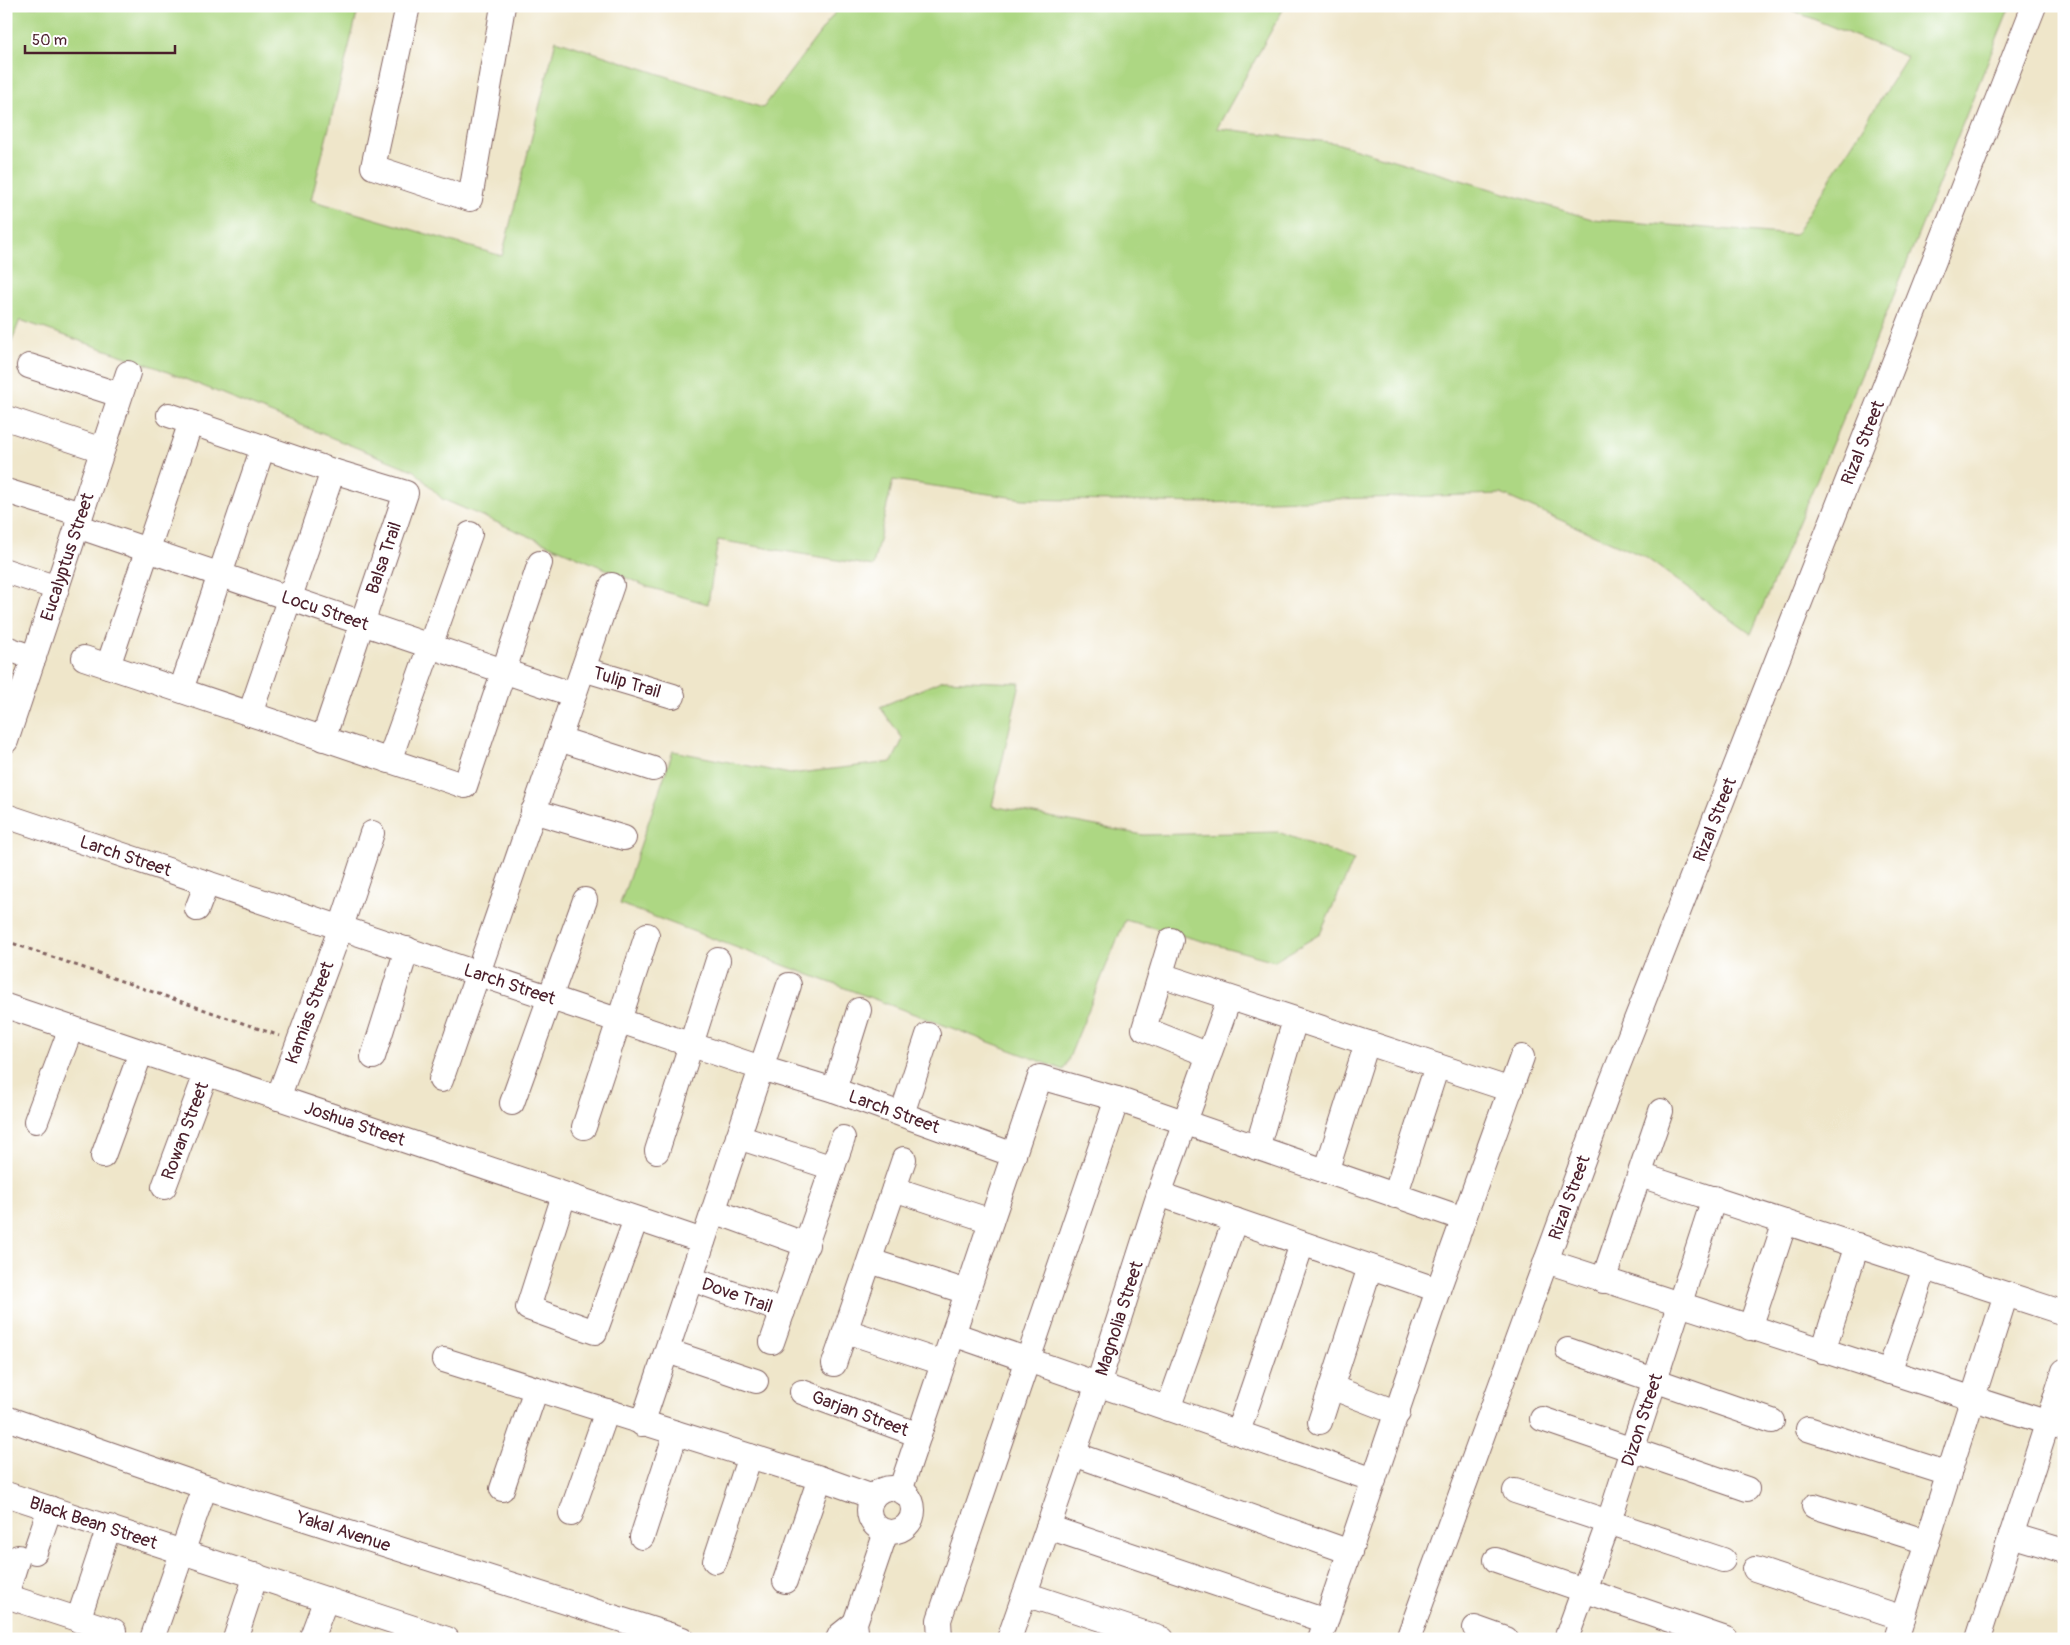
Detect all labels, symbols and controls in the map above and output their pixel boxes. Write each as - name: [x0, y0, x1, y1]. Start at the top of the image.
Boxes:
- scale bar: [25, 22, 175, 54]
- text: 50 m: [32, 31, 67, 50]
- street label: Rizal Street: [1836, 396, 1890, 488]
- street label: Eucalyptus Street: [35, 489, 99, 624]
- street label: Balsa Trail: [361, 519, 407, 597]
- street label: Locu Street: [278, 585, 372, 636]
- street label: Tulip Trail: [590, 661, 664, 703]
- street label: Rizal Street: [1688, 773, 1742, 865]
- street label: Larch Street: [77, 830, 175, 882]
- street label: Kamias Street: [280, 957, 339, 1067]
- street label: Larch Street: [461, 958, 559, 1010]
- street label: Rowan Street: [156, 1078, 214, 1183]
- street label: Larch Street: [845, 1085, 943, 1139]
- street label: Joshua Street: [301, 1096, 409, 1151]
- street label: Rizal Street: [1543, 1151, 1595, 1243]
- street label: Magnolia Street: [1090, 1257, 1148, 1379]
- street label: Dove Trail: [699, 1272, 776, 1318]
- street label: Dizon Street: [1616, 1370, 1668, 1469]
- street label: Garjan Street: [808, 1385, 913, 1442]
- street label: Black Bean Street: [26, 1491, 161, 1555]
- street label: Yakal Avenue: [293, 1505, 394, 1557]

